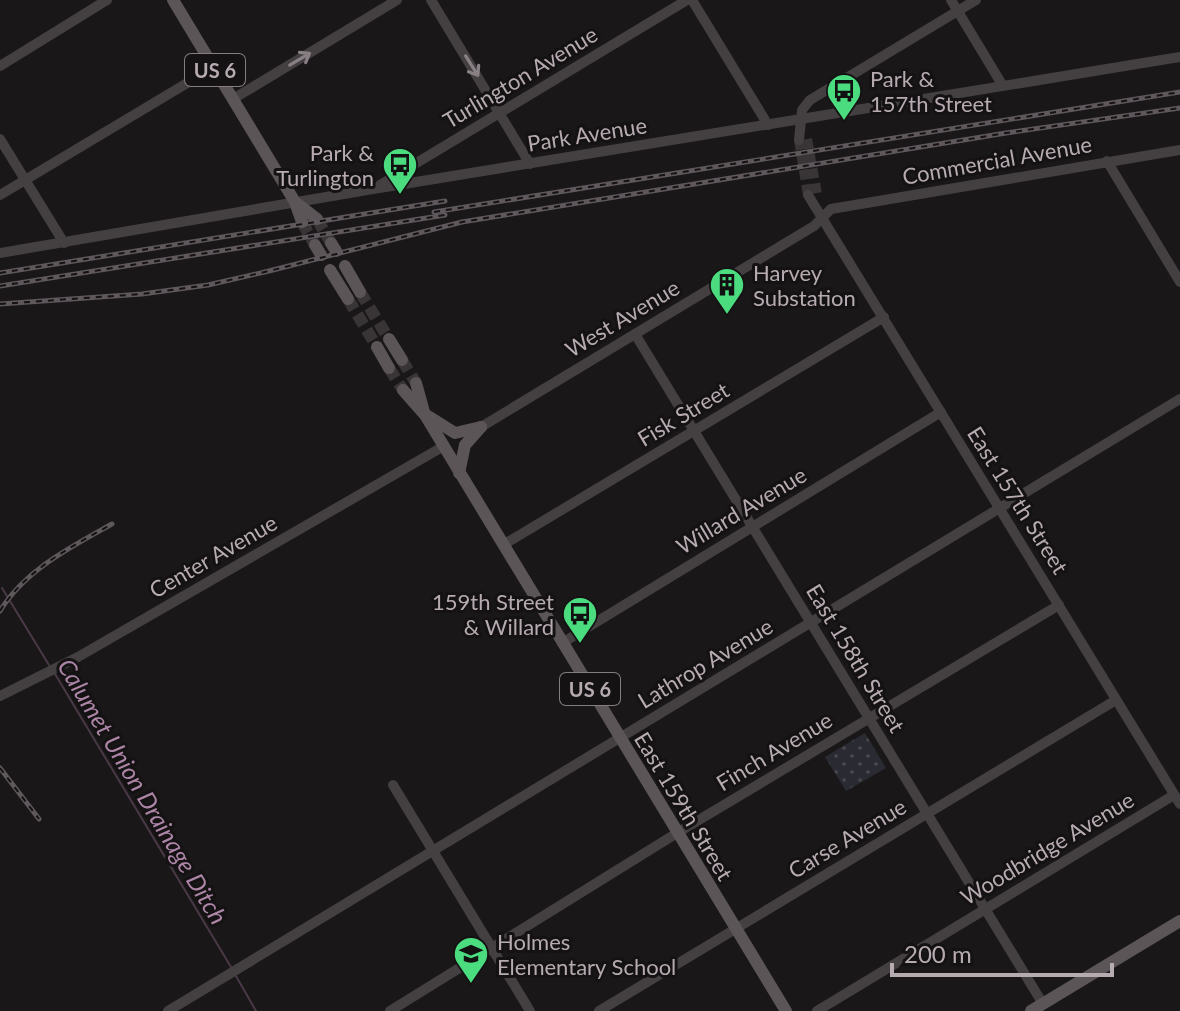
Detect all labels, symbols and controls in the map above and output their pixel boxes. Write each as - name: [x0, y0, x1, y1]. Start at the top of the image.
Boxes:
- street label: Turlington Avenue: [438, 20, 602, 134]
- one-way arrow: [288, 51, 311, 67]
- road number: US 6: [185, 54, 245, 86]
- one-way arrow: [464, 54, 480, 77]
- place label: Park & 157th Street: [870, 65, 992, 117]
- bus stop icon: Park & 157th Street: [825, 72, 863, 122]
- street label: Park Avenue: [525, 111, 649, 157]
- street label: Commercial Avenue: [900, 130, 1094, 190]
- place label: Park & Turlington: [276, 139, 374, 191]
- bus stop icon: Park & Turlington: [381, 146, 419, 196]
- place label: Harvey Substation: [753, 259, 856, 311]
- building icon: Harvey Substation: [708, 266, 746, 316]
- street label: West Avenue: [560, 273, 684, 363]
- street label: Fisk Street: [632, 376, 734, 452]
- street label: East 157th Street: [962, 421, 1074, 579]
- street label: Willard Avenue: [671, 461, 811, 559]
- street label: Center Avenue: [144, 509, 282, 603]
- street label: East 158th Street: [801, 579, 911, 737]
- place label: 159th Street & Willard: [432, 588, 554, 640]
- bus stop icon: 159th Street & Willard: [561, 595, 599, 645]
- street label: Lathrop Avenue: [633, 612, 777, 714]
- water label: Calumet Union Drainage Ditch: [52, 653, 234, 929]
- road number: US 6: [560, 673, 620, 705]
- street label: Finch Avenue: [711, 706, 837, 796]
- street label: East 159th Street: [629, 727, 739, 885]
- street label: Woodbridge Avenue: [955, 786, 1139, 910]
- street label: Carse Avenue: [783, 792, 911, 884]
- scale bar: [892, 927, 1112, 977]
- place label: Holmes Elementary School: [497, 928, 676, 980]
- school or university icon: Holmes Elementary School: [452, 935, 490, 985]
- text: 200 m: [904, 939, 972, 968]

